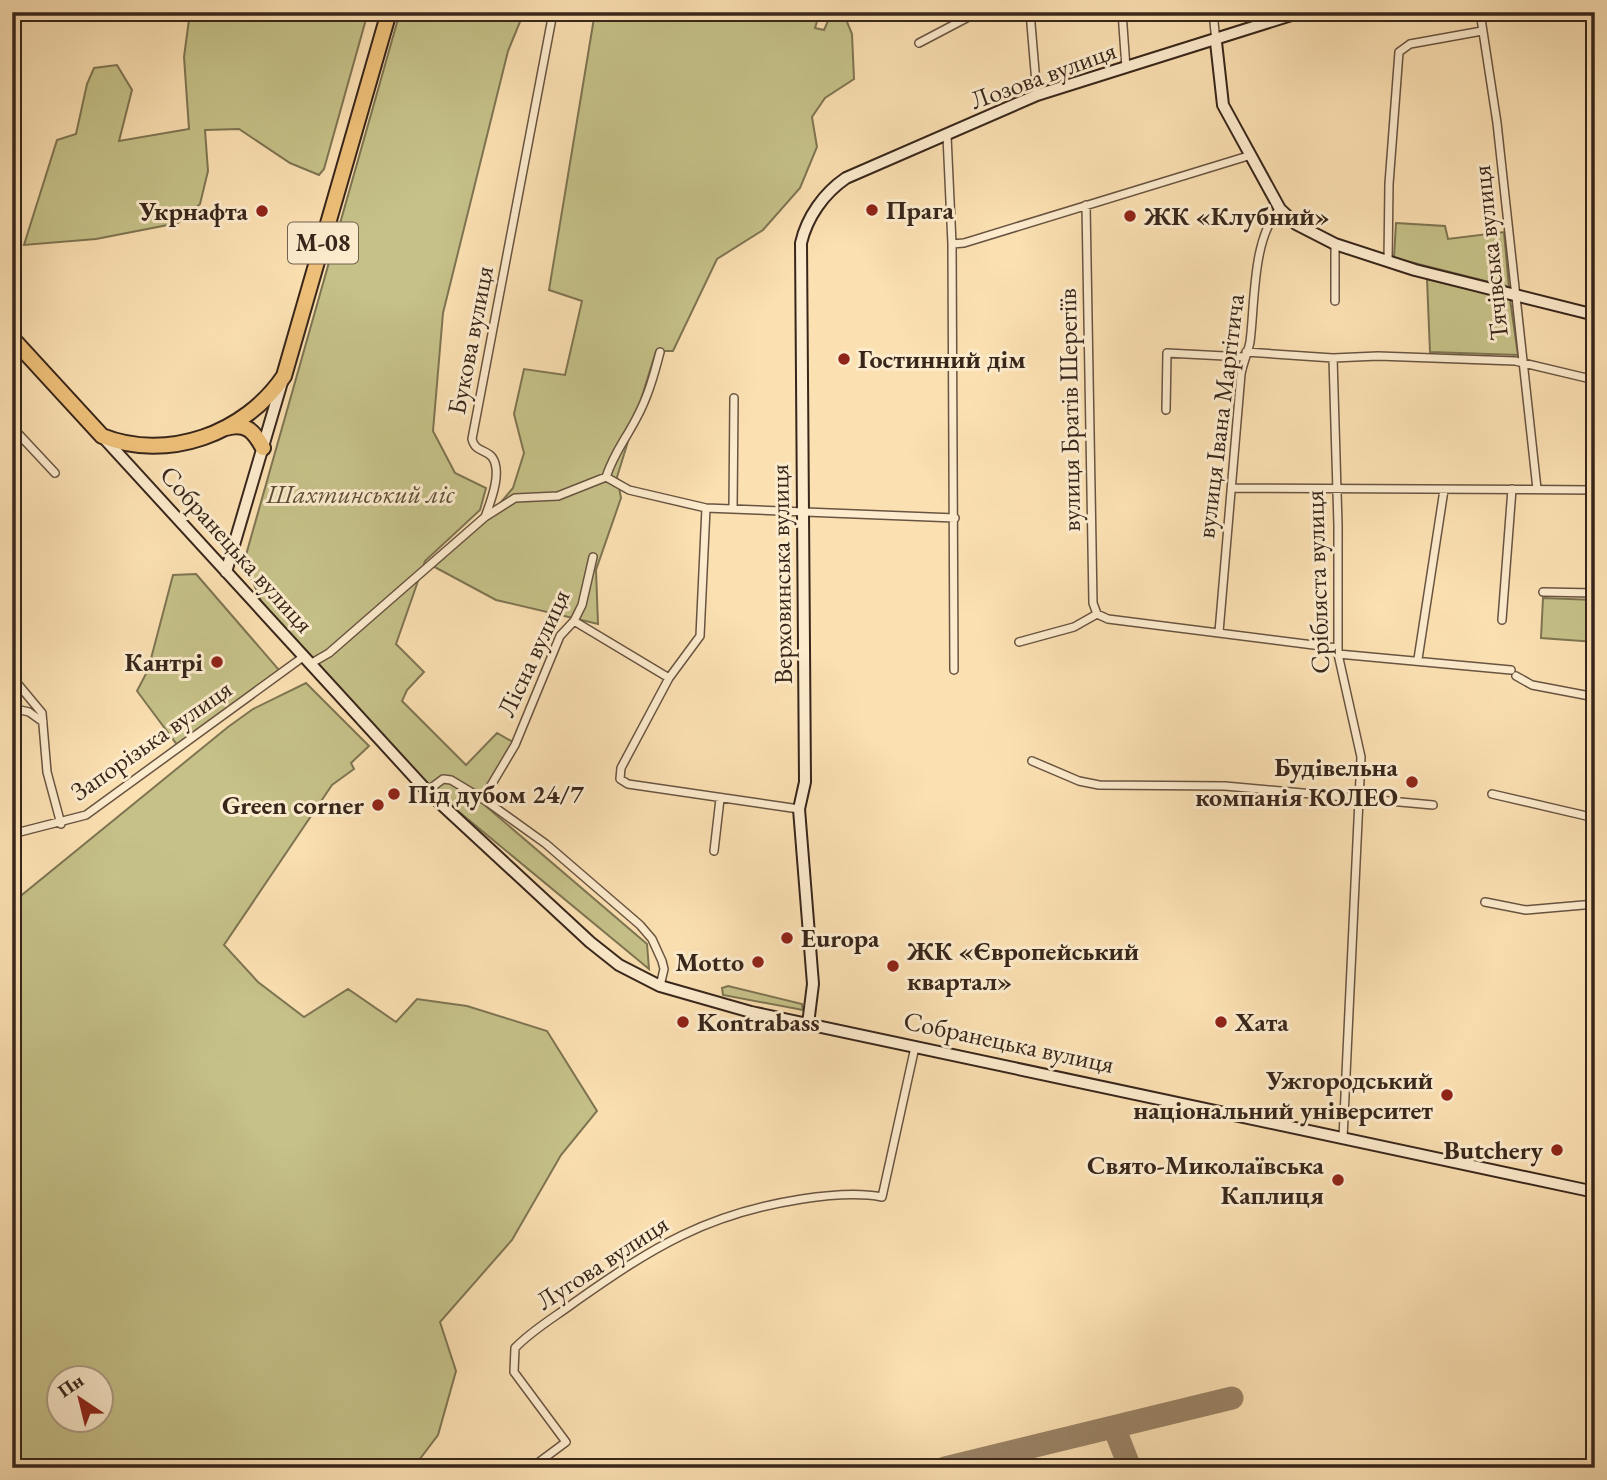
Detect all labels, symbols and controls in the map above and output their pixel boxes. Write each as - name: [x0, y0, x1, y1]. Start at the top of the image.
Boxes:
- street label: Лозова вулиця: [965, 33, 1121, 117]
- street label: Тячівська вулиця: [1464, 164, 1516, 342]
- place label: Прага: [886, 193, 954, 227]
- place label: Укрнафта: [138, 194, 249, 228]
- place label: ЖК «Клубний»: [1143, 199, 1330, 233]
- marker: Прага: [864, 202, 880, 218]
- marker: Укрнафта: [254, 203, 270, 219]
- marker: ЖК «Клубний»: [1122, 208, 1138, 224]
- road number: М-08: [288, 223, 358, 264]
- street label: Букова вулиця: [439, 263, 501, 417]
- street label: вулиця Братів Шерегіїв: [1050, 288, 1088, 532]
- street label: вулиця Івана Маргітича: [1188, 291, 1252, 540]
- place label: Гостинний дім: [858, 342, 1026, 376]
- marker: Гостинний дім: [836, 351, 852, 367]
- street label: Собранецька вулиця: [153, 458, 321, 640]
- street label: Верховинська вулиця: [762, 464, 800, 684]
- park label: Шахтинський ліс: [265, 477, 455, 511]
- street label: Срібляста вулиця: [1297, 490, 1337, 674]
- street label: Лісна вулиця: [489, 584, 577, 722]
- place label: Кантрі: [125, 645, 203, 679]
- marker: Кантрі: [209, 654, 225, 670]
- street label: Запорізька вулиця: [64, 672, 238, 808]
- place label: Будівельна компанія КОЛЕО: [1195, 750, 1399, 814]
- marker: Будівельна компанія КОЛЕО: [1404, 774, 1420, 790]
- place label: Під дубом 24/7: [408, 777, 584, 811]
- marker: Під дубом 24/7: [386, 786, 402, 802]
- place label: Green corner: [222, 788, 364, 822]
- marker: Green corner: [370, 797, 386, 813]
- place label: Europa: [801, 921, 880, 955]
- marker: Europa: [779, 930, 795, 946]
- place label: ЖК «Європейський квартал»: [906, 934, 1139, 998]
- place label: Motto: [675, 945, 744, 979]
- marker: Motto: [750, 954, 766, 970]
- marker: ЖК «Європейський квартал»: [885, 958, 901, 974]
- street label: Собранецька вулиця: [901, 1003, 1117, 1081]
- place label: Kontrabass: [697, 1005, 820, 1039]
- place label: Хата: [1234, 1005, 1289, 1039]
- marker: Kontrabass: [675, 1014, 691, 1030]
- marker: Хата: [1213, 1014, 1229, 1030]
- place label: Ужгородський національний університет: [1133, 1063, 1433, 1127]
- marker: Ужгородський національний університет: [1439, 1087, 1455, 1103]
- place label: Butchery: [1444, 1133, 1543, 1167]
- marker: Butchery: [1549, 1142, 1565, 1158]
- place label: Свято-Миколаївська Каплиця: [1087, 1148, 1325, 1212]
- marker: Свято-Миколаївська Каплиця: [1330, 1172, 1346, 1188]
- street label: Лугова вулиця: [529, 1207, 675, 1317]
- north arrow: [46, 1364, 116, 1434]
- text: Пн: [53, 1368, 88, 1403]

